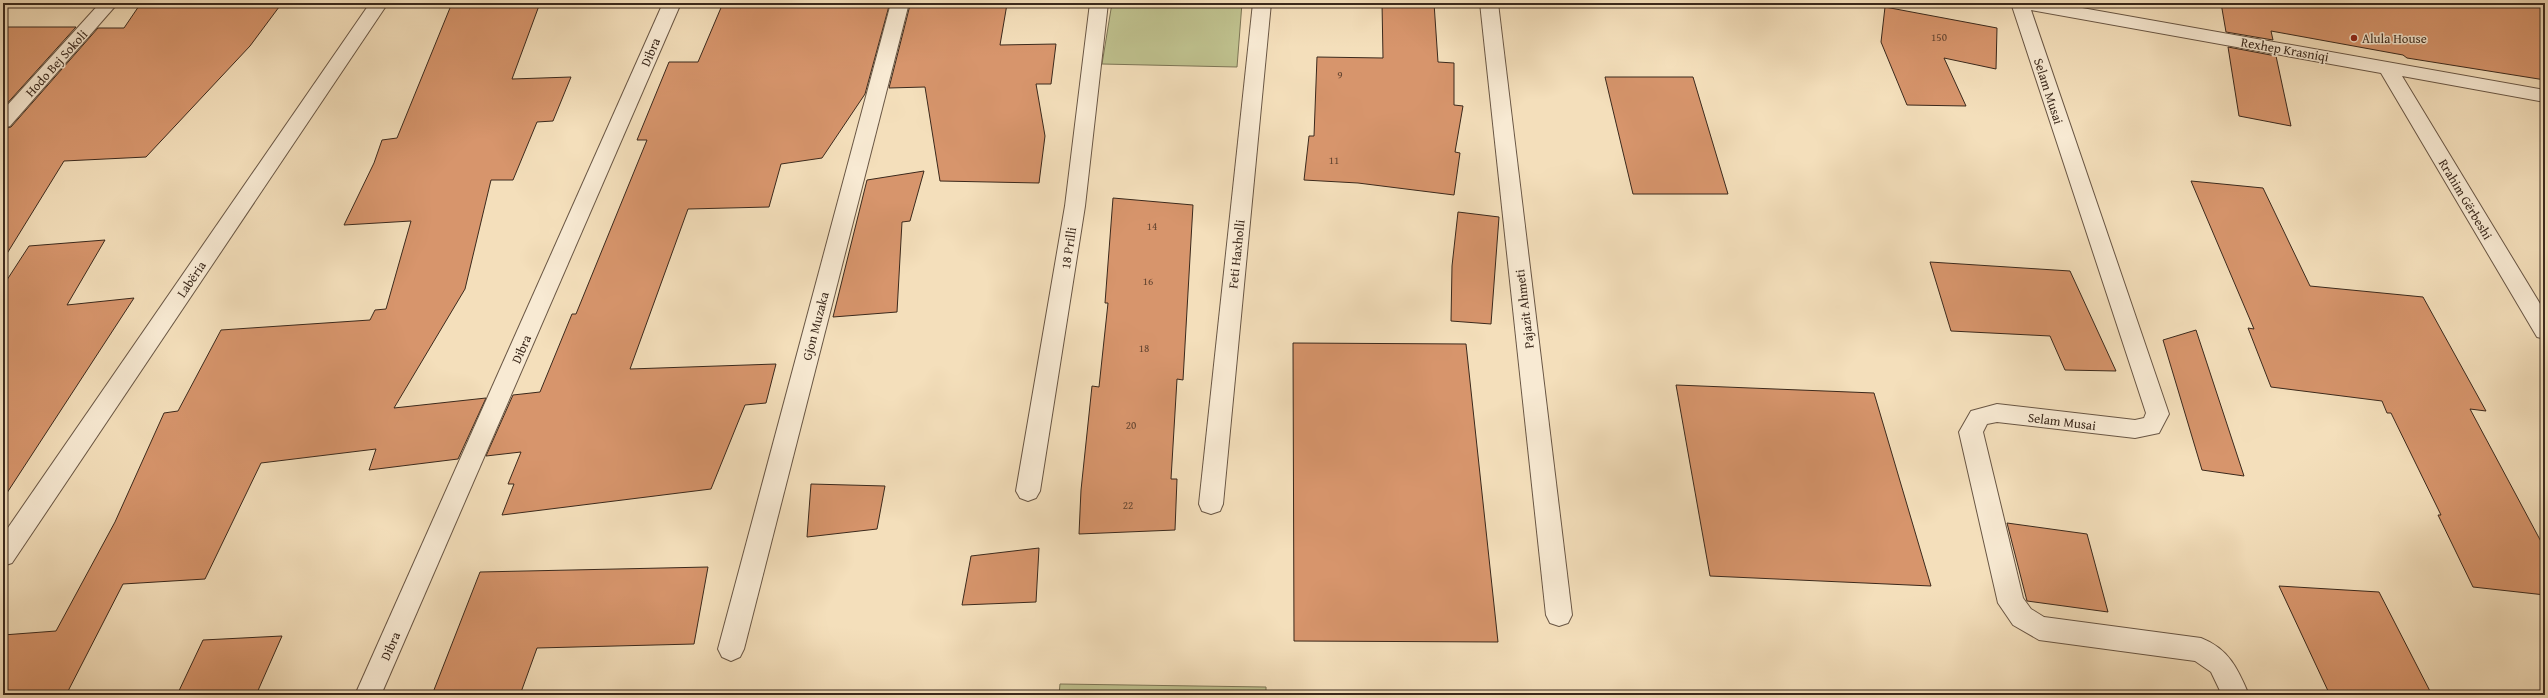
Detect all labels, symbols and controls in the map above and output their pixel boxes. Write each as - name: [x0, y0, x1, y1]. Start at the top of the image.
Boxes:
- street label: Hodo Bej Sokoli: [21, 25, 92, 101]
- house number: 150: [1931, 29, 1947, 45]
- place label: Alula House: [2362, 29, 2427, 48]
- street label: Rexhep Krasniqi: [2239, 32, 2331, 67]
- marker: Alula House: [2349, 33, 2359, 43]
- street label: Dibra: [636, 34, 665, 70]
- street label: Selam Musai: [2029, 56, 2068, 127]
- house number: 9: [1337, 67, 1343, 83]
- house number: 11: [1329, 152, 1339, 168]
- street label: Rrahim Gërbeshi: [2434, 155, 2497, 244]
- house number: 14: [1147, 218, 1157, 234]
- street label: Feti Haxholli: [1223, 218, 1250, 290]
- street label: 18 Prilli: [1056, 225, 1081, 270]
- street label: Labëria: [172, 256, 211, 301]
- street label: Pajazit Ahmeti: [1510, 268, 1539, 350]
- house number: 16: [1143, 273, 1153, 289]
- street label: Gjon Muzaka: [797, 289, 834, 363]
- street label: Dibra: [507, 331, 537, 367]
- house number: 18: [1139, 340, 1149, 356]
- street label: Selam Musai: [2027, 408, 2097, 435]
- house number: 20: [1126, 417, 1136, 433]
- house number: 22: [1123, 497, 1133, 513]
- street label: Dibra: [376, 628, 406, 664]

